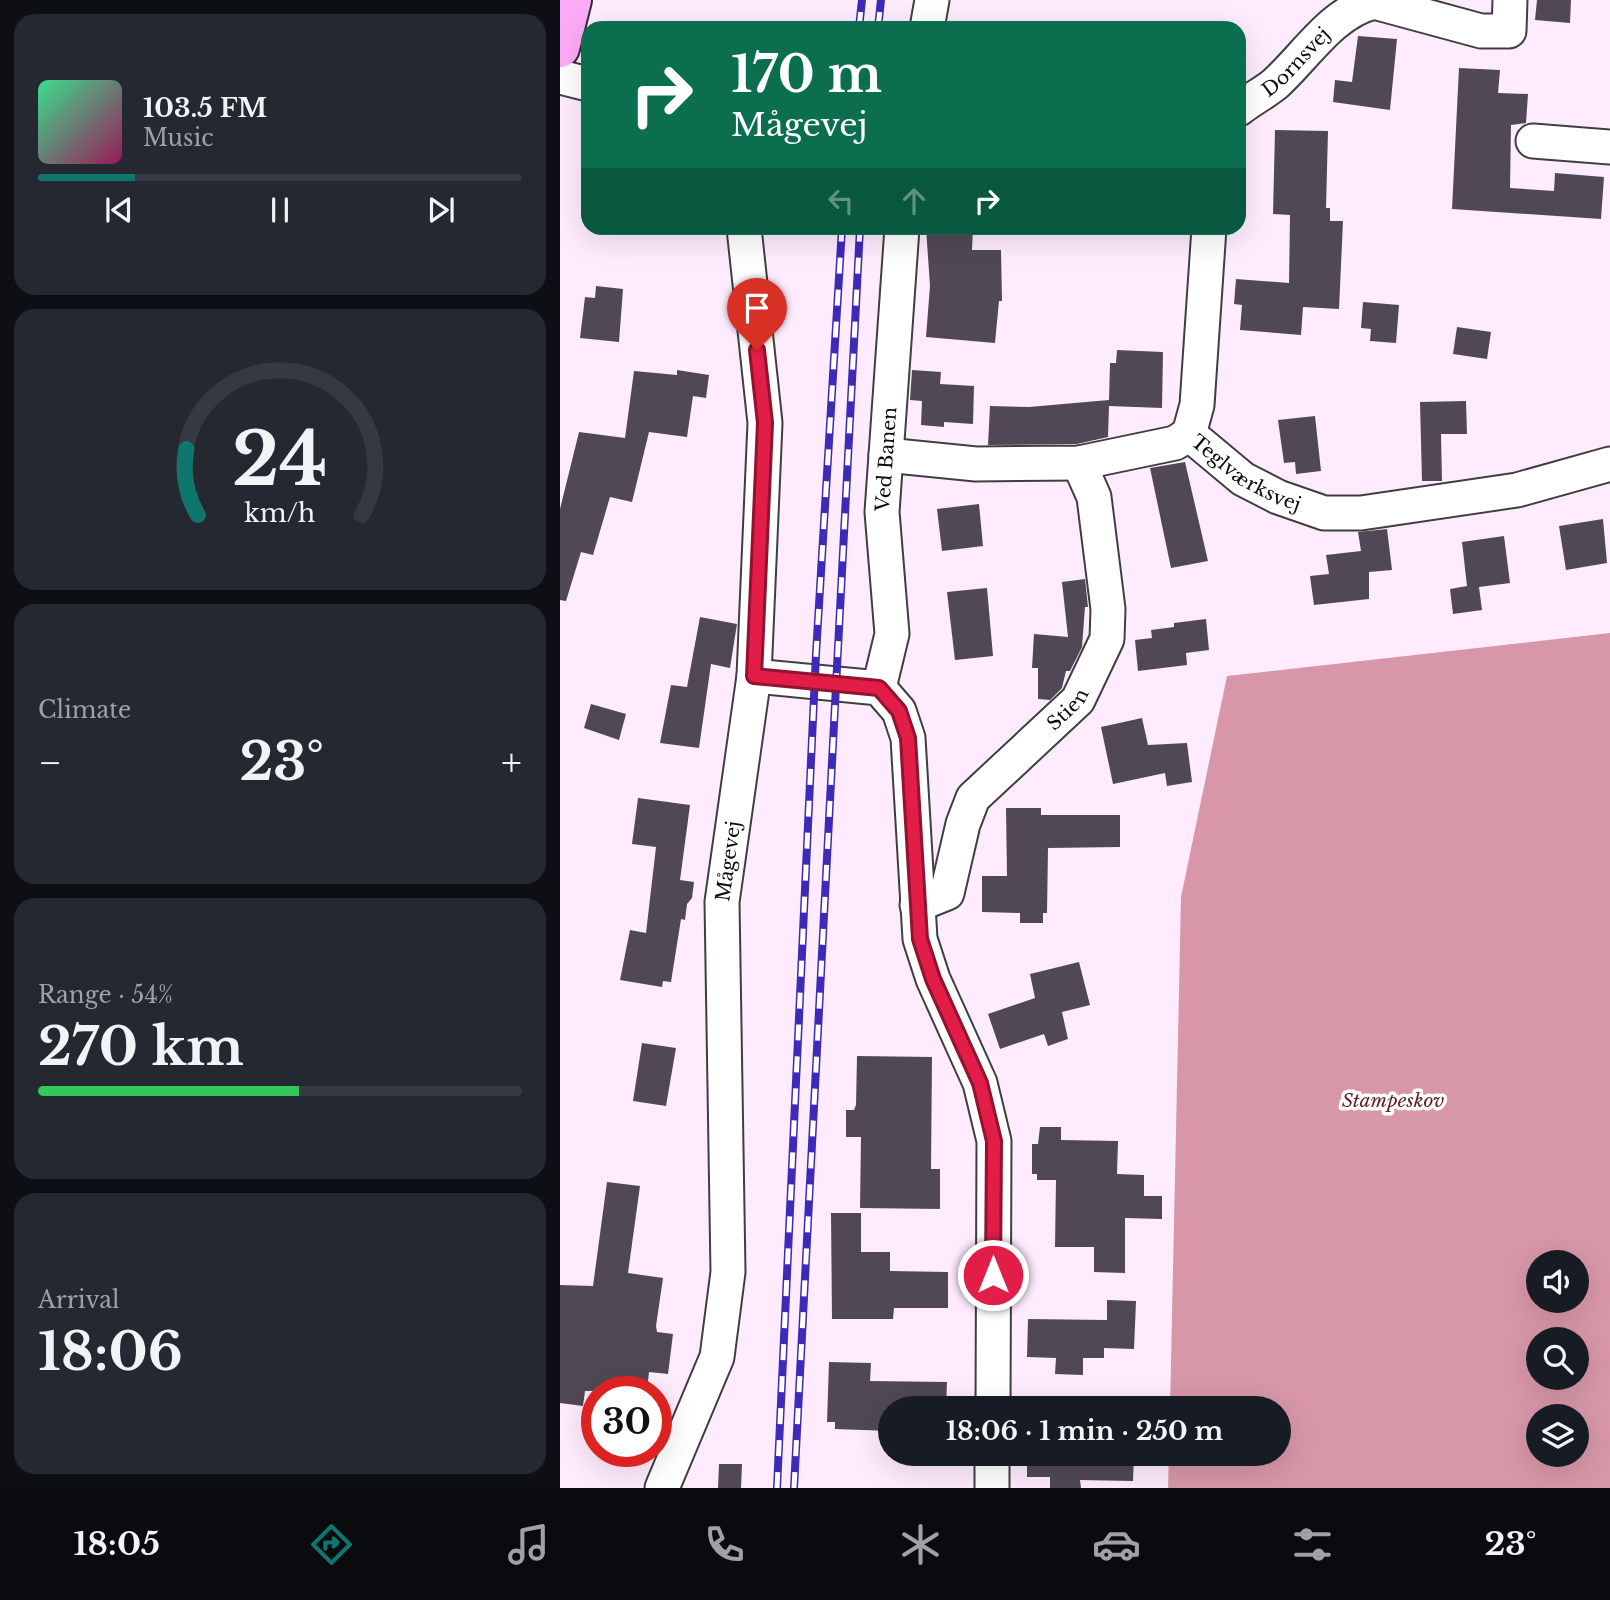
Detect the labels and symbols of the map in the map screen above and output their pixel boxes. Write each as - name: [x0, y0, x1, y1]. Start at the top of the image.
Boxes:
- street label: Dornsvej: [1257, 22, 1334, 101]
- pin: [727, 278, 787, 350]
- street label: Ved Banen: [871, 406, 901, 513]
- street label: Teglværksvej: [1187, 430, 1304, 516]
- street label: Stien: [1042, 685, 1093, 735]
- street label: Mågevej: [711, 820, 745, 903]
- park label: Stampeskov: [1342, 1089, 1444, 1112]
- position arrow: [956, 1238, 1030, 1312]
- speed limit sign: 30: [581, 1376, 672, 1467]

